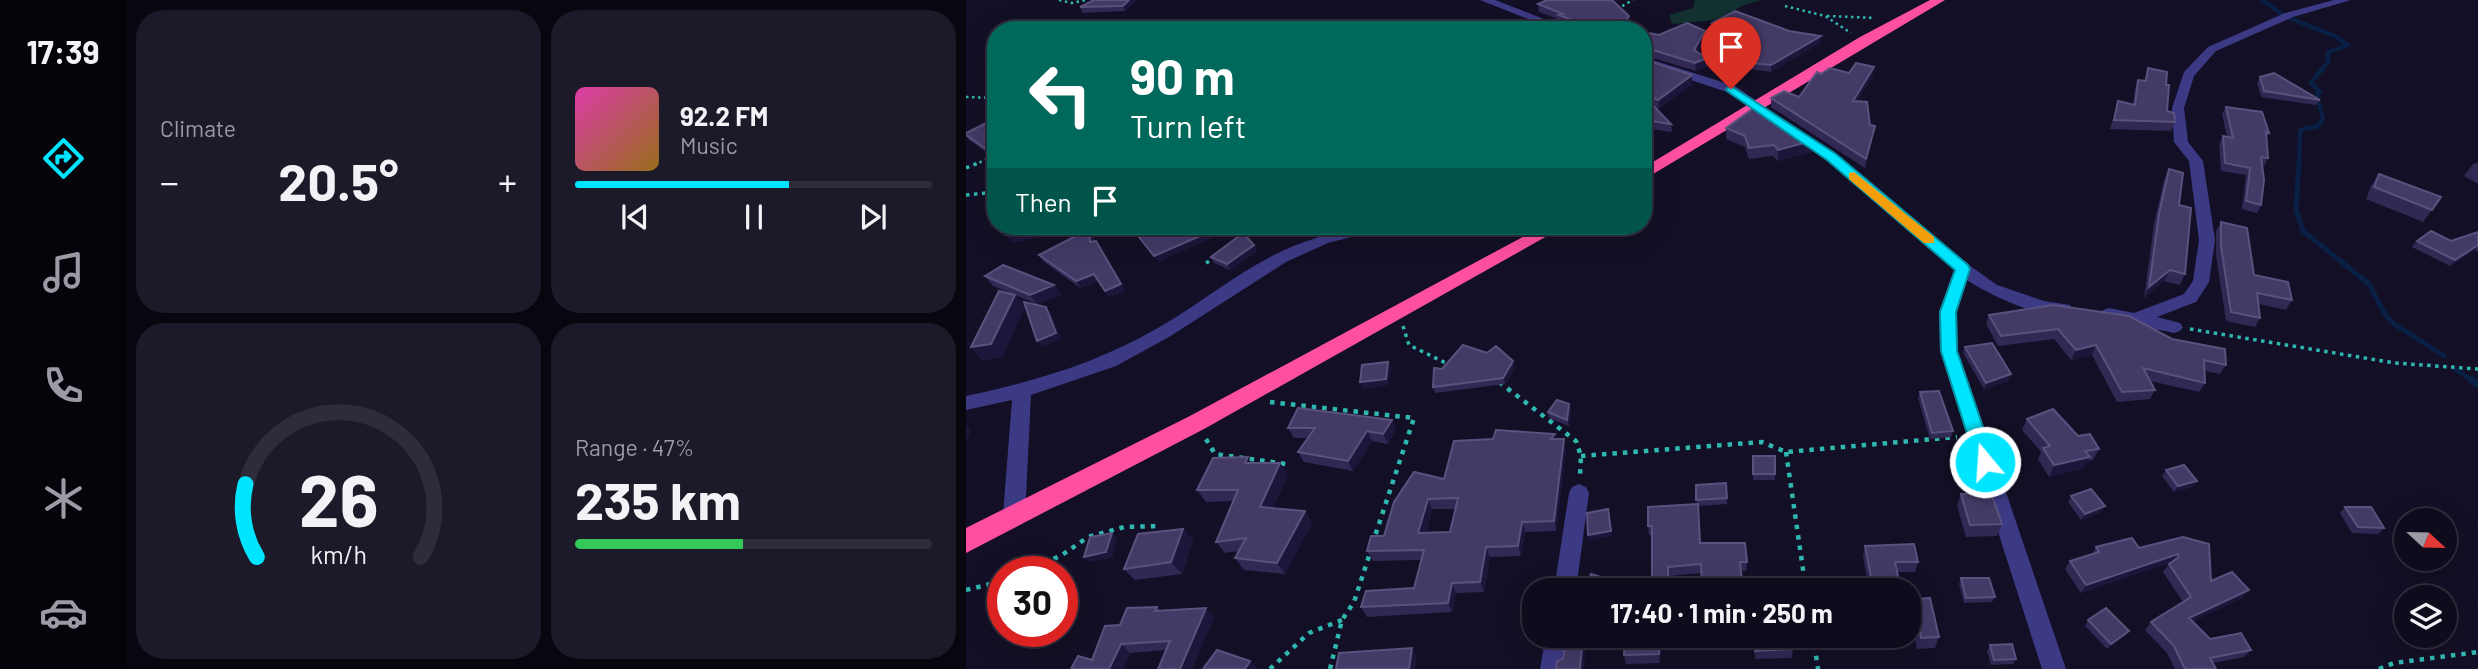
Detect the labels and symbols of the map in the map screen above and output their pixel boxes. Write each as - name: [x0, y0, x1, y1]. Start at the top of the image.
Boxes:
- pin: [1701, 17, 1761, 89]
- position arrow: [1948, 425, 2022, 499]
- north arrow: [2394, 508, 2457, 570]
- speed limit sign: 30: [987, 556, 1078, 647]

